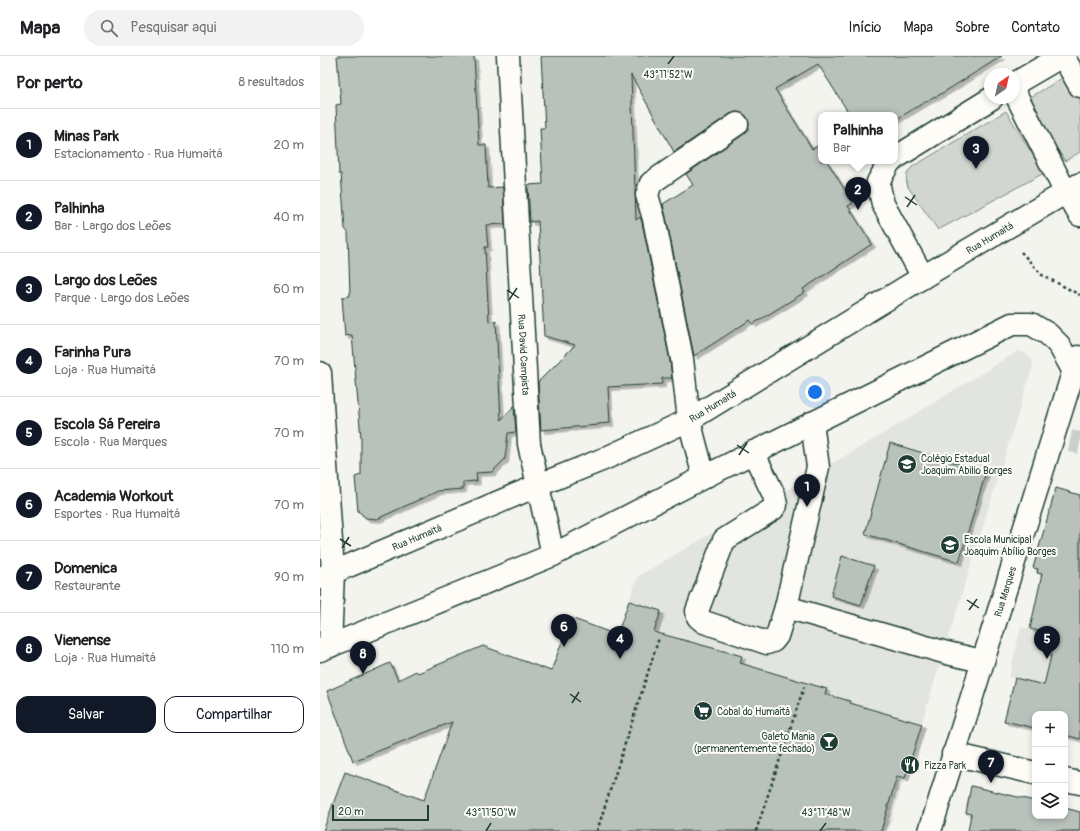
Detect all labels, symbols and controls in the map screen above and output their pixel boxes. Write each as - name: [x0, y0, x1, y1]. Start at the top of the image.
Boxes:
- search box: [84, 10, 364, 46]
- text: Mapa: [20, 16, 60, 40]
- icon: search: [98, 17, 120, 39]
- text: Pesquisar aqui: [130, 18, 216, 37]
- text: Início: [848, 19, 881, 36]
- text: Mapa: [903, 19, 933, 36]
- text: Sobre: [955, 19, 989, 36]
- text: Contato: [1011, 19, 1060, 36]
- north arrow: [984, 68, 1020, 104]
- text: 43°11'52"W: [643, 69, 693, 81]
- text: Por perto: [16, 72, 83, 93]
- text: 8 resultados: [238, 74, 304, 90]
- popup: [818, 112, 898, 164]
- text: Palhinha: [833, 121, 883, 140]
- text: Minas Park: [54, 127, 119, 146]
- pin: 3: [963, 136, 989, 169]
- text: 1: [26, 137, 32, 153]
- text: 20 m: [273, 137, 304, 153]
- text: Bar: [833, 140, 851, 156]
- text: Estacionamento · Rua Humaitá: [54, 146, 223, 162]
- pin: 2: [845, 177, 871, 210]
- text: Palhinha: [54, 199, 104, 218]
- text: 2: [25, 209, 33, 225]
- text: 40 m: [273, 209, 304, 225]
- text: Bar · Largo dos Leões: [54, 218, 171, 234]
- street label: Rua Humaitá: [964, 220, 1016, 257]
- text: Largo dos Leões: [54, 271, 157, 290]
- text: 3: [25, 281, 33, 297]
- text: 60 m: [273, 281, 304, 297]
- text: Parque · Largo dos Leões: [54, 290, 189, 306]
- street label: Rua David Campista: [515, 314, 531, 396]
- text: Farinha Pura: [54, 343, 131, 362]
- text: 4: [25, 353, 33, 369]
- text: 70 m: [274, 353, 304, 369]
- text: Loja · Rua Humaitá: [54, 362, 156, 378]
- your location: [805, 382, 825, 402]
- street label: Rua Humaitá: [687, 387, 739, 425]
- text: Escola Sá Pereira: [54, 415, 160, 434]
- text: 5: [25, 425, 33, 441]
- text: 70 m: [274, 425, 304, 441]
- text: Escola · Rua Marques: [54, 434, 167, 450]
- school or university icon: Colégio Estadual Joaquim Abilio Borges: [896, 453, 918, 475]
- place label: Colégio Estadual Joaquim Abilio Borges: [921, 453, 1013, 477]
- pin: 1: [794, 474, 820, 507]
- text: Academia Workout: [54, 487, 173, 506]
- text: 6: [25, 497, 33, 513]
- text: 70 m: [274, 497, 304, 513]
- text: Esportes · Rua Humaitá: [54, 506, 180, 522]
- street label: Rua Humaitá: [390, 522, 444, 554]
- school or university icon: Escola Municipal Joaquim Abílio Borges: [939, 534, 961, 556]
- place label: Escola Municipal Joaquim Abílio Borges: [964, 534, 1057, 558]
- text: Domenica: [54, 559, 117, 578]
- street label: Rua Marques: [992, 564, 1019, 618]
- text: 7: [26, 569, 32, 585]
- text: 90 m: [274, 569, 304, 585]
- text: Restaurante: [54, 578, 120, 594]
- pin: 6: [551, 614, 577, 647]
- pin: 4: [607, 626, 633, 659]
- pin: 5: [1034, 626, 1060, 659]
- text: Vienense: [54, 631, 111, 650]
- text: 8: [26, 641, 32, 657]
- text: 110 m: [271, 641, 304, 657]
- pin: 8: [350, 641, 376, 674]
- text: Loja · Rua Humaitá: [54, 650, 156, 666]
- button: Salvar: [16, 696, 156, 733]
- button: Compartilhar: [164, 696, 304, 733]
- supermarket icon: Cobal do Humaitá: [692, 700, 714, 722]
- place label: Cobal do Humaitá: [717, 706, 790, 718]
- map controls: [1032, 711, 1068, 819]
- button: +: [1032, 711, 1068, 747]
- place label: Galeto Mania (permanentemente fechado): [694, 731, 815, 755]
- bar icon: Galeto Mania (permanentemente fechado): [818, 731, 840, 753]
- button: −: [1032, 747, 1068, 783]
- pin: 7: [978, 750, 1004, 783]
- restaurant icon: Pizza Park: [899, 754, 921, 776]
- place label: Pizza Park: [924, 760, 967, 772]
- button: layers: [1032, 783, 1068, 819]
- scale bar: [332, 803, 429, 822]
- text: 20 m: [338, 805, 364, 818]
- text: 43°11'50"W: [466, 807, 517, 819]
- text: 43°11'48"W: [802, 807, 851, 819]

